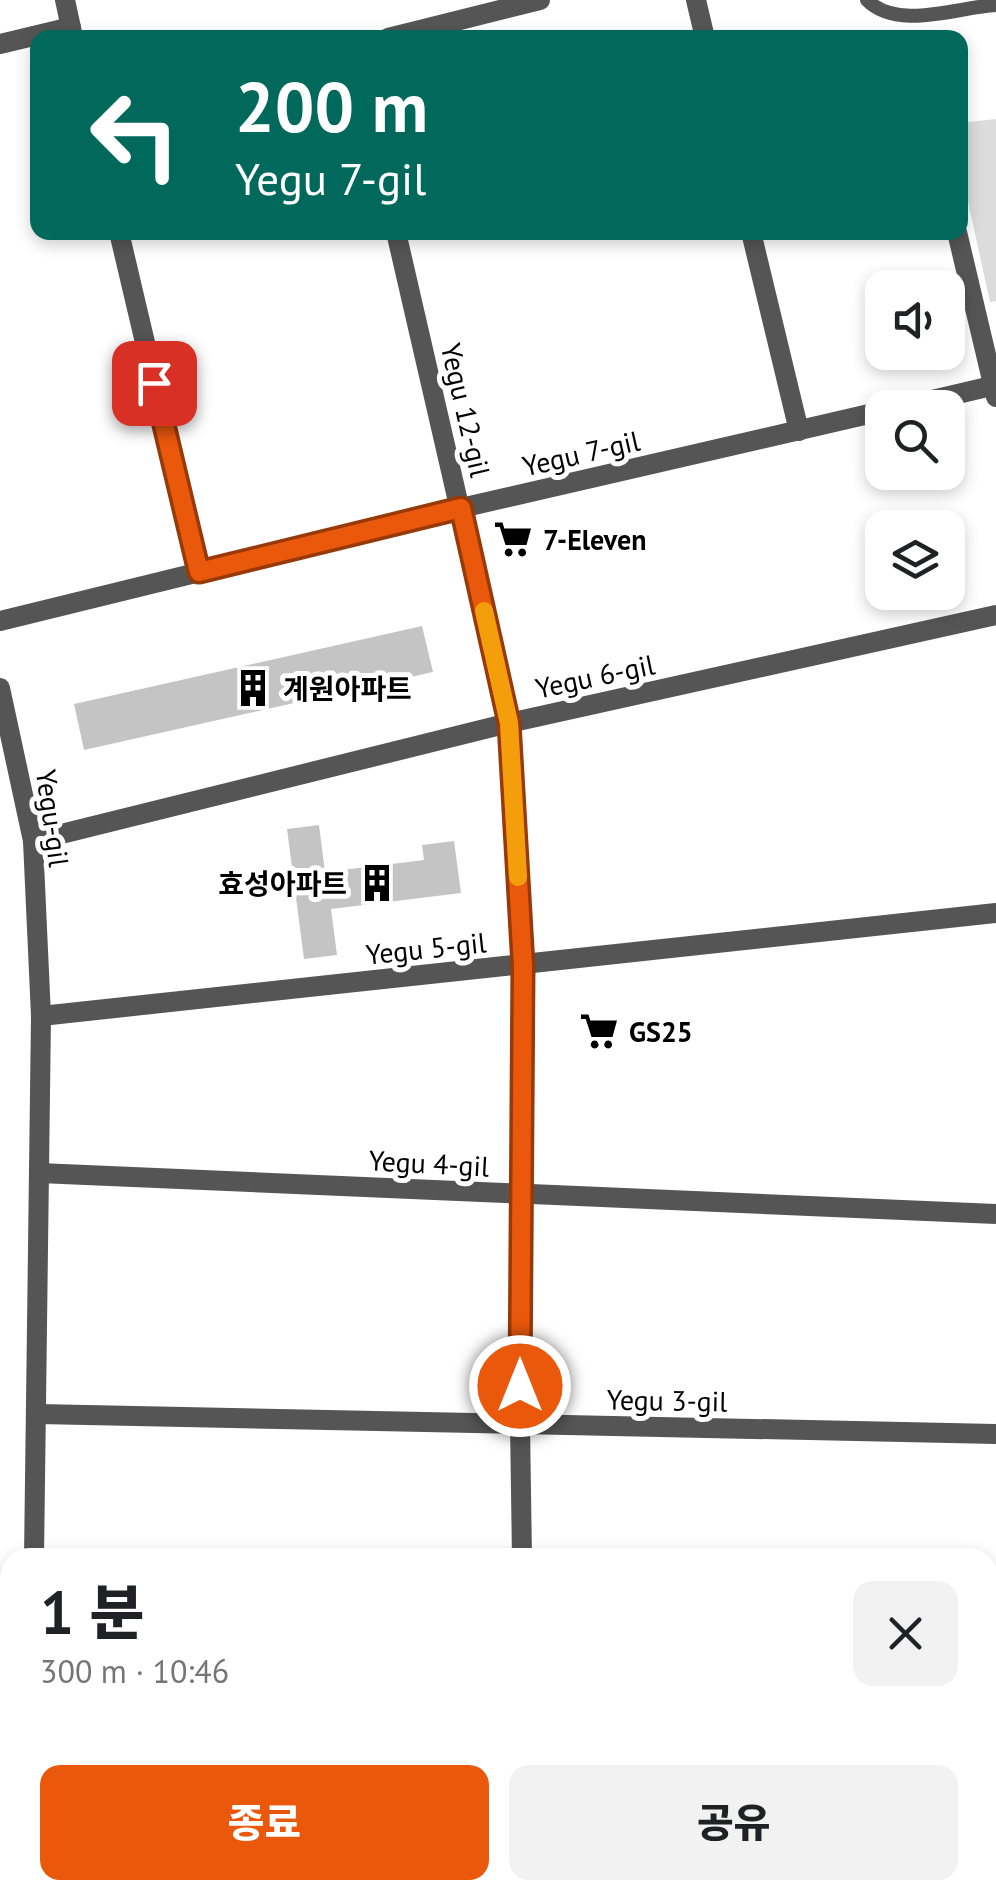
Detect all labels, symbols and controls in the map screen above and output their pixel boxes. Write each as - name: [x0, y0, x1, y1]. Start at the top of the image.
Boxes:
- text: 200 m: [235, 61, 428, 151]
- icon: left: [70, 70, 200, 200]
- text: Yegu 7-gil: [235, 149, 426, 207]
- map controls: [865, 270, 965, 610]
- button: sound: [865, 270, 965, 370]
- street label: Yegu 12-gil: [433, 340, 499, 480]
- pin: [112, 341, 197, 426]
- icon: arrive: [127, 356, 182, 411]
- button: search: [865, 390, 965, 490]
- street label: Yegu 7-gil: [519, 422, 643, 484]
- button: layers: [865, 510, 965, 610]
- supermarket icon: 7-Eleven: [492, 518, 534, 560]
- place label: 7-Eleven: [543, 521, 647, 558]
- street label: Yegu 6-gil: [532, 645, 658, 707]
- building icon: 계원아파트: [232, 667, 274, 709]
- place label: 계원아파트: [283, 670, 412, 707]
- street label: Yegu-gil: [28, 767, 78, 869]
- building icon: 효성아파트: [356, 862, 398, 904]
- place label: 효성아파트: [218, 865, 347, 902]
- street label: Yegu 5-gil: [364, 923, 488, 973]
- supermarket icon: GS25: [578, 1010, 620, 1052]
- place label: GS25: [629, 1013, 693, 1050]
- street label: Yegu 4-gil: [368, 1141, 490, 1185]
- position arrow: [468, 1334, 572, 1438]
- street label: Yegu 3-gil: [606, 1380, 728, 1420]
- text: 1 분: [40, 1573, 144, 1651]
- button: close: [853, 1581, 958, 1686]
- text: 300 m · 10:46: [40, 1650, 229, 1692]
- button: 종료: [40, 1765, 489, 1880]
- button: 공유: [509, 1765, 958, 1880]

